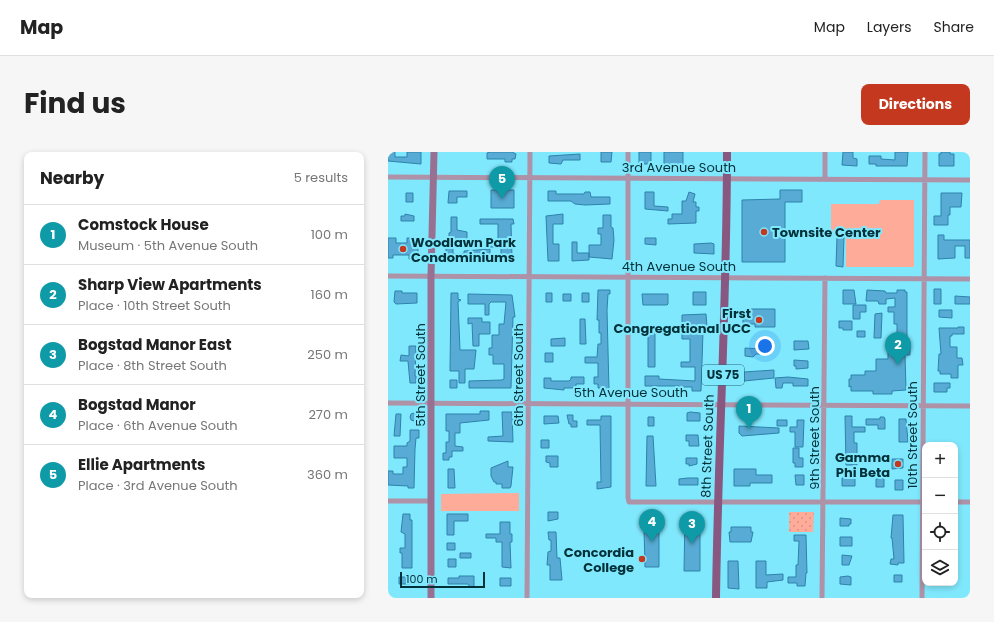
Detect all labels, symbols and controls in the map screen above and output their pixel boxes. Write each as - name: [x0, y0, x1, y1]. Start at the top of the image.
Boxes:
- text: Map: [20, 14, 63, 41]
- text: Map: [814, 17, 845, 37]
- text: Layers: [867, 17, 911, 37]
- text: Share: [933, 17, 974, 37]
- text: Find us: [24, 84, 126, 123]
- button: Directions: [861, 84, 970, 125]
- street label: 3rd Avenue South: [622, 158, 736, 177]
- text: Nearby: [40, 166, 104, 190]
- pin: 5: [489, 166, 515, 199]
- text: 5 results: [294, 168, 348, 187]
- text: Comstock House: [78, 214, 209, 235]
- place label: Townsite Center: [772, 223, 881, 242]
- text: 1: [51, 225, 55, 244]
- text: 100 m: [311, 225, 348, 244]
- marker: Townsite Center: [759, 227, 769, 237]
- place label: Woodlawn Park Condominiums: [411, 233, 516, 267]
- text: Museum · 5th Avenue South: [78, 236, 258, 255]
- marker: Woodlawn Park Condominiums: [398, 244, 408, 254]
- street label: 4th Avenue South: [622, 257, 736, 276]
- text: Sharp View Apartments: [78, 274, 262, 295]
- text: 2: [49, 285, 57, 304]
- text: 160 m: [311, 285, 348, 304]
- text: Place · 10th Street South: [78, 296, 231, 315]
- place label: First Congregational UCC: [613, 304, 751, 338]
- marker: First Congregational UCC: [754, 315, 764, 325]
- street label: 5th Street South: [411, 323, 430, 427]
- street label: 6th Street South: [509, 323, 528, 427]
- pin: 2: [885, 332, 911, 365]
- text: Bogstad Manor East: [78, 334, 232, 355]
- your location: [755, 336, 775, 356]
- text: 3: [49, 345, 57, 364]
- text: 250 m: [307, 345, 348, 364]
- text: Place · 8th Street South: [78, 356, 227, 375]
- road number: US 75: [702, 365, 744, 385]
- street label: 10th Street South: [903, 381, 922, 489]
- street label: 5th Avenue South: [574, 383, 688, 402]
- street label: 9th Street South: [805, 386, 824, 490]
- text: Bogstad Manor: [78, 394, 196, 415]
- street label: 8th Street South: [696, 394, 719, 498]
- pin: 1: [736, 396, 762, 429]
- text: 4: [49, 405, 57, 424]
- text: 270 m: [308, 405, 348, 424]
- text: Place · 6th Avenue South: [78, 416, 238, 435]
- map controls: [922, 442, 958, 586]
- button: +: [922, 442, 958, 478]
- place label: Gamma Phi Beta: [835, 448, 890, 482]
- text: Ellie Apartments: [78, 454, 205, 475]
- marker: Gamma Phi Beta: [893, 459, 903, 469]
- text: 5: [49, 465, 57, 484]
- text: 360 m: [307, 465, 348, 484]
- text: Place · 3rd Avenue South: [78, 476, 238, 495]
- button: −: [922, 478, 958, 514]
- pin: 4: [639, 509, 665, 542]
- pin: 3: [679, 511, 705, 544]
- button: locate: [922, 514, 958, 550]
- place label: Concordia College: [564, 543, 634, 577]
- button: layers: [922, 550, 958, 586]
- marker: Concordia College: [637, 554, 647, 564]
- scale bar: [400, 570, 485, 589]
- text: 100 m: [406, 571, 438, 587]

